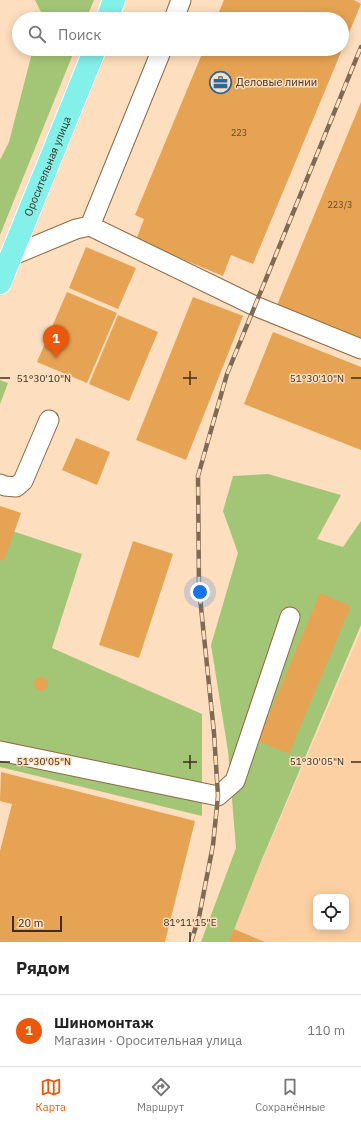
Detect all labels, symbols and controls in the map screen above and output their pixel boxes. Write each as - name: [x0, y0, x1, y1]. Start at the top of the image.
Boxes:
- search box: [12, 12, 349, 56]
- icon: search: [26, 23, 48, 45]
- text: Поиск: [58, 25, 101, 44]
- office icon: Деловые линии: [208, 69, 234, 95]
- place label: Деловые линии: [236, 75, 317, 89]
- street label: Оросительная улица: [21, 114, 74, 218]
- house number: 223: [231, 127, 247, 138]
- house number: 223/3: [327, 199, 353, 210]
- pin: 1: [43, 325, 69, 358]
- text: 51°30'10"N: [17, 372, 71, 385]
- text: 51°30'10"N: [290, 372, 344, 385]
- your location: [190, 582, 210, 602]
- text: 51°30'05"N: [17, 755, 71, 768]
- text: 51°30'05"N: [290, 755, 344, 768]
- map controls: [313, 894, 349, 930]
- button: locate: [313, 894, 349, 930]
- scale bar: [12, 914, 62, 933]
- text: 20 m: [18, 916, 43, 930]
- text: 81°11'15"E: [163, 916, 217, 929]
- text: Рядом: [16, 957, 70, 979]
- text: Шиномонтаж: [54, 1013, 154, 1032]
- text: 1: [25, 1022, 33, 1039]
- text: 110 m: [307, 1022, 345, 1039]
- text: Магазин · Оросительная улица: [54, 1032, 242, 1049]
- tab: Карта: [36, 1076, 66, 1114]
- tab: Маршрут: [137, 1076, 184, 1114]
- tab: Сохранённые: [255, 1076, 325, 1114]

